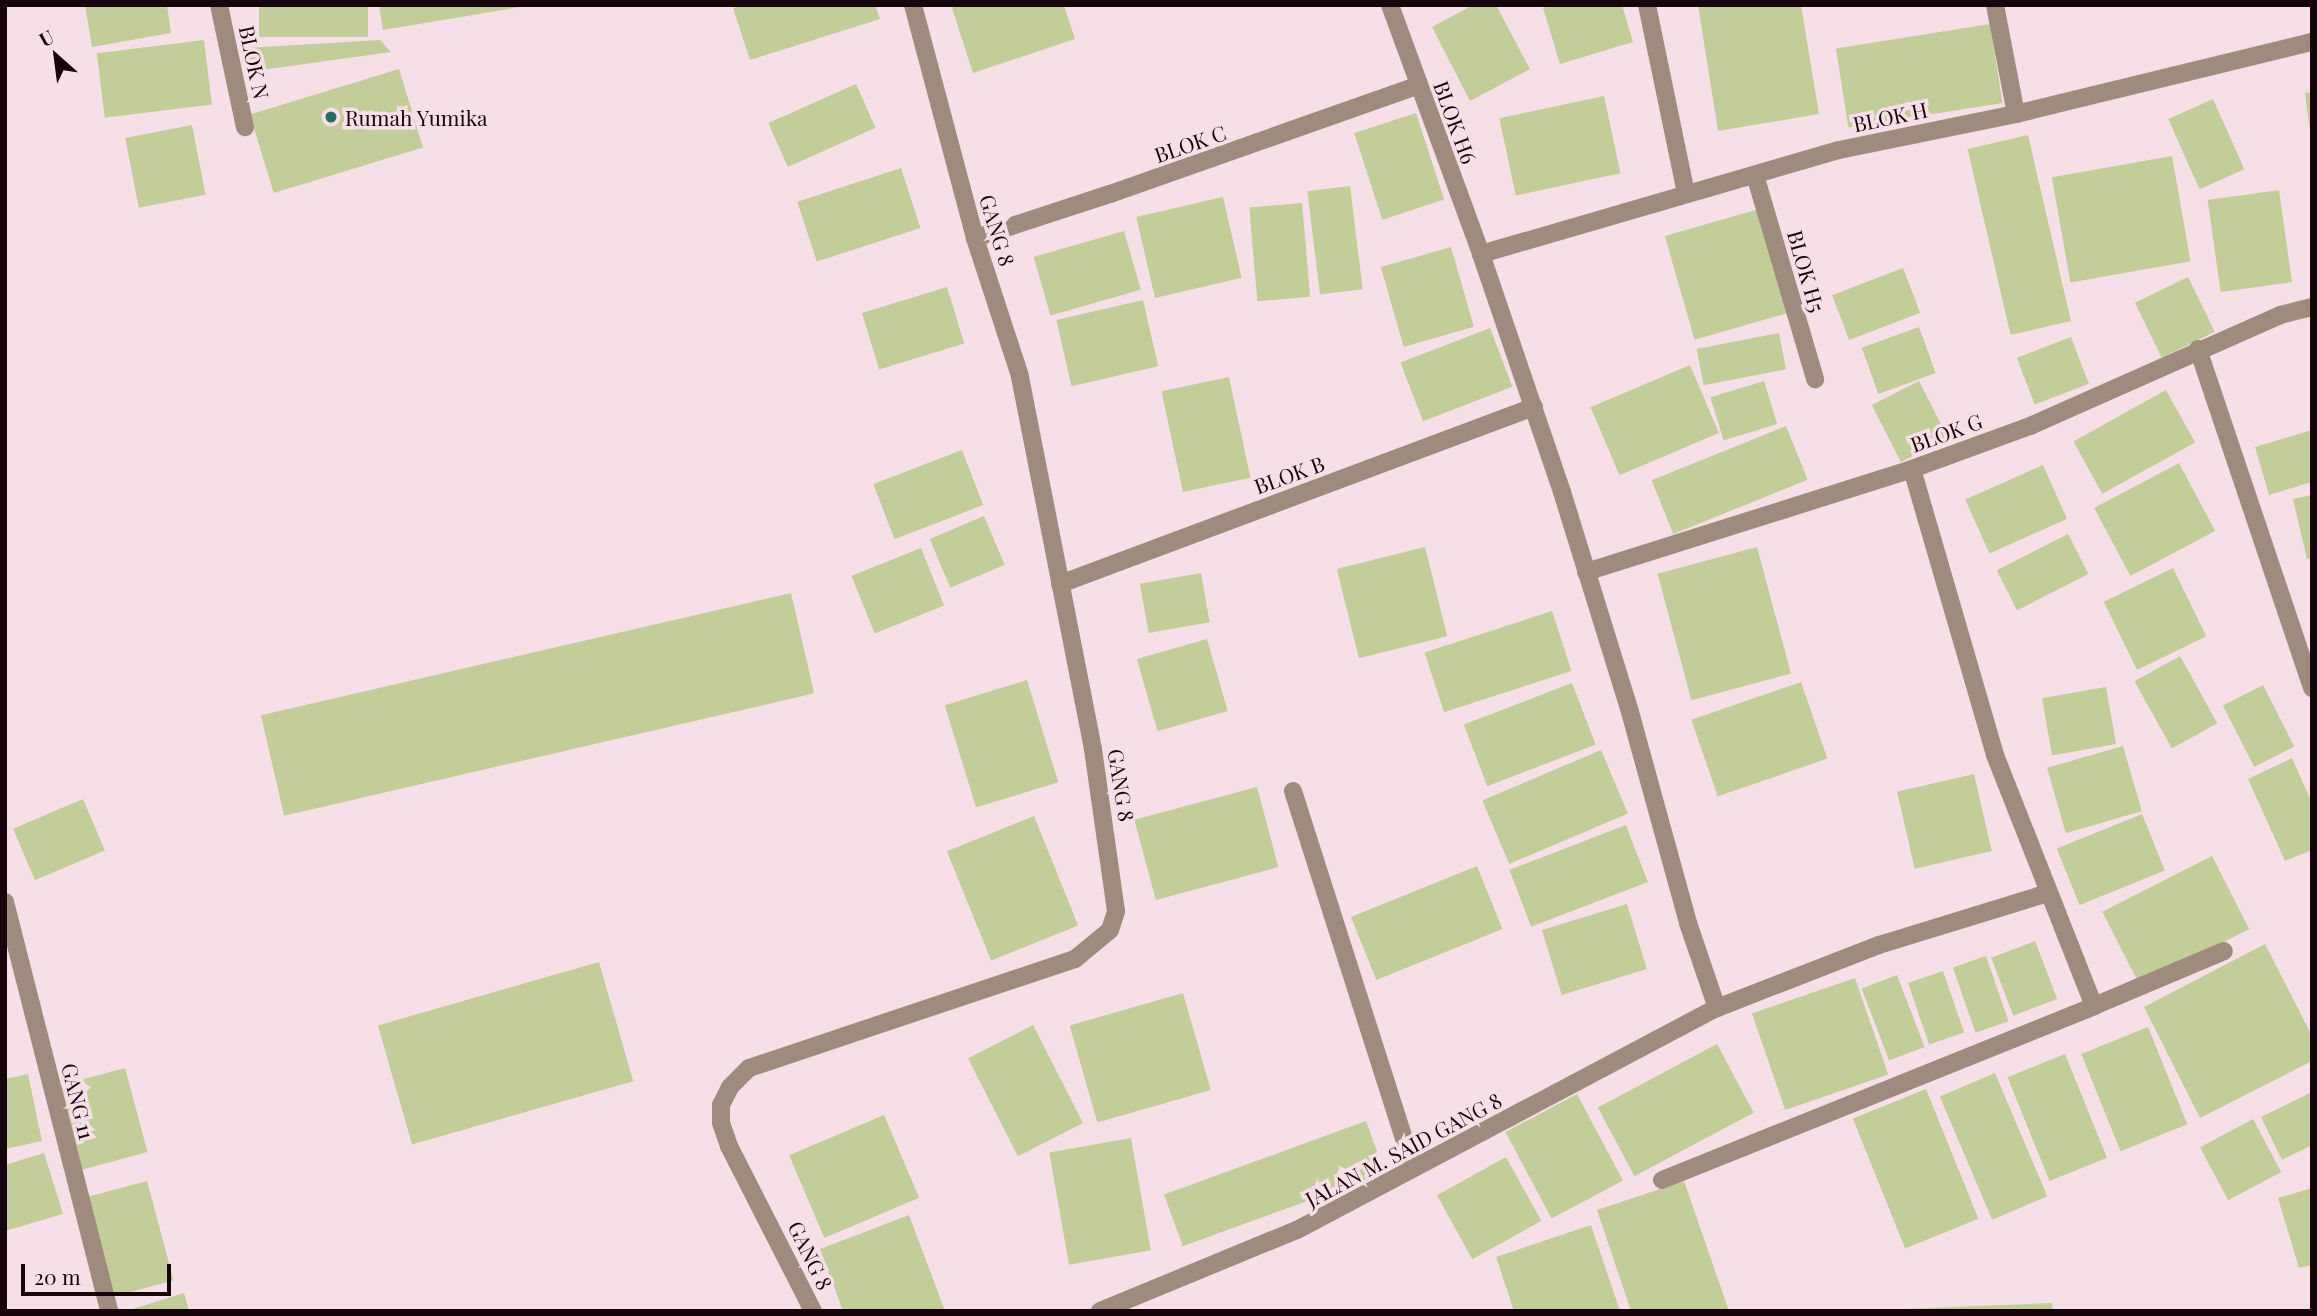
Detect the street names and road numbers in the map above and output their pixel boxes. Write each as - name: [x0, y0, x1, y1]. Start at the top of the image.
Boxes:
- street label: BLOK N: [235, 23, 275, 101]
- street label: BLOK H6: [1429, 77, 1483, 167]
- street label: BLOK H: [1850, 96, 1930, 136]
- street label: BLOK C: [1151, 119, 1229, 167]
- street label: GANG 8: [975, 191, 1021, 269]
- street label: BLOK H5: [1783, 227, 1831, 315]
- street label: BLOK G: [1907, 407, 1985, 457]
- street label: BLOK B: [1251, 450, 1327, 498]
- street label: GANG 8: [1104, 747, 1140, 823]
- street label: GANG 11: [57, 1060, 101, 1142]
- street label: JALAN M. SAID GANG 8: [1301, 1087, 1505, 1211]
- street label: GANG 8: [784, 1217, 838, 1293]

